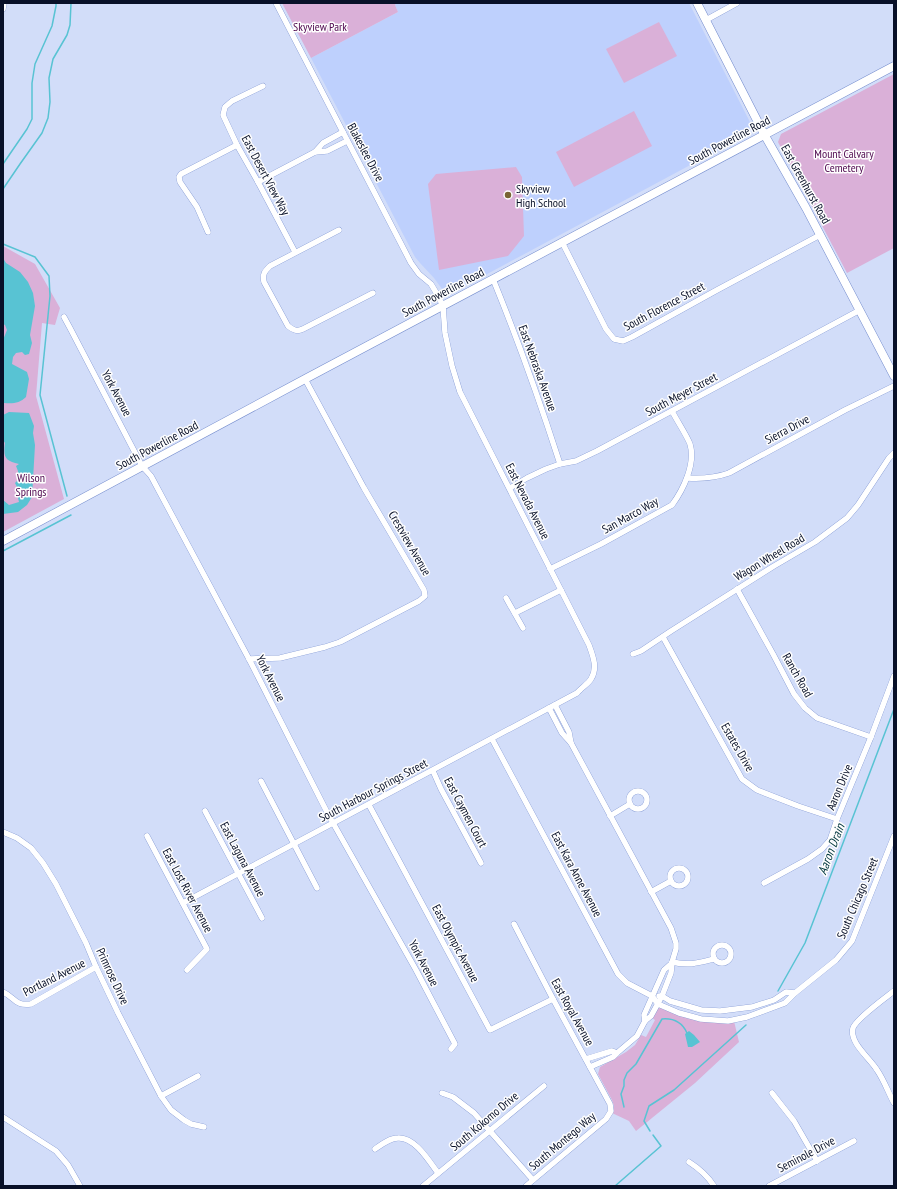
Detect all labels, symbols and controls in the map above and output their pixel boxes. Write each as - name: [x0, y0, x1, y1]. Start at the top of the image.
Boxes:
- park label: Skyview Park: [293, 19, 347, 34]
- street label: South Powerline Road: [685, 112, 773, 168]
- street label: Blakeslee Drive: [344, 120, 388, 184]
- street label: East Desert View Way: [239, 132, 294, 218]
- street label: East Greenhurst Road: [778, 142, 834, 226]
- park label: Mount Calvary Cemetery: [814, 146, 874, 175]
- place label: Skyview High School: [516, 181, 566, 210]
- marker: Skyview High School: [503, 190, 513, 200]
- street label: South Powerline Road: [399, 264, 487, 320]
- street label: South Florence Street: [621, 278, 708, 334]
- street label: East Nebraska Avenue: [515, 323, 561, 413]
- street label: York Avenue: [99, 367, 135, 419]
- street label: South Meyer Street: [643, 368, 720, 419]
- street label: Sierra Drive: [762, 411, 812, 447]
- street label: South Powerline Road: [113, 417, 201, 473]
- street label: East Nevada Avenue: [502, 461, 554, 541]
- park label: Wilson Springs: [16, 470, 46, 499]
- street label: San Marco Way: [599, 493, 661, 537]
- street label: Crestview Avenue: [385, 508, 435, 578]
- street label: Wagon Wheel Road: [731, 530, 807, 584]
- street label: Ranch Road: [779, 650, 817, 700]
- street label: York Avenue: [253, 652, 289, 704]
- street label: Estates Drive: [718, 720, 758, 774]
- street label: South Harbour Springs Street: [316, 755, 430, 825]
- street label: Aaron Drive: [823, 762, 855, 812]
- street label: East Caymen Court: [441, 774, 491, 850]
- street label: East Laguna Avenue: [217, 819, 269, 899]
- water label: Aaron Drain: [814, 820, 849, 877]
- street label: East Kara Anne Avenue: [548, 829, 606, 919]
- street label: East Lost River Avenue: [159, 845, 217, 935]
- street label: South Chicago Street: [833, 854, 881, 941]
- street label: East Olympic Avenue: [429, 902, 483, 985]
- street label: York Avenue: [406, 937, 442, 989]
- street label: Primrose Drive: [93, 945, 133, 1007]
- street label: Portland Avenue: [20, 955, 88, 999]
- street label: East Royal Avenue: [548, 976, 598, 1048]
- street label: South Kokomo Drive: [447, 1088, 521, 1154]
- street label: South Montego Way: [526, 1108, 599, 1173]
- street label: Seminole Drive: [775, 1133, 837, 1175]

